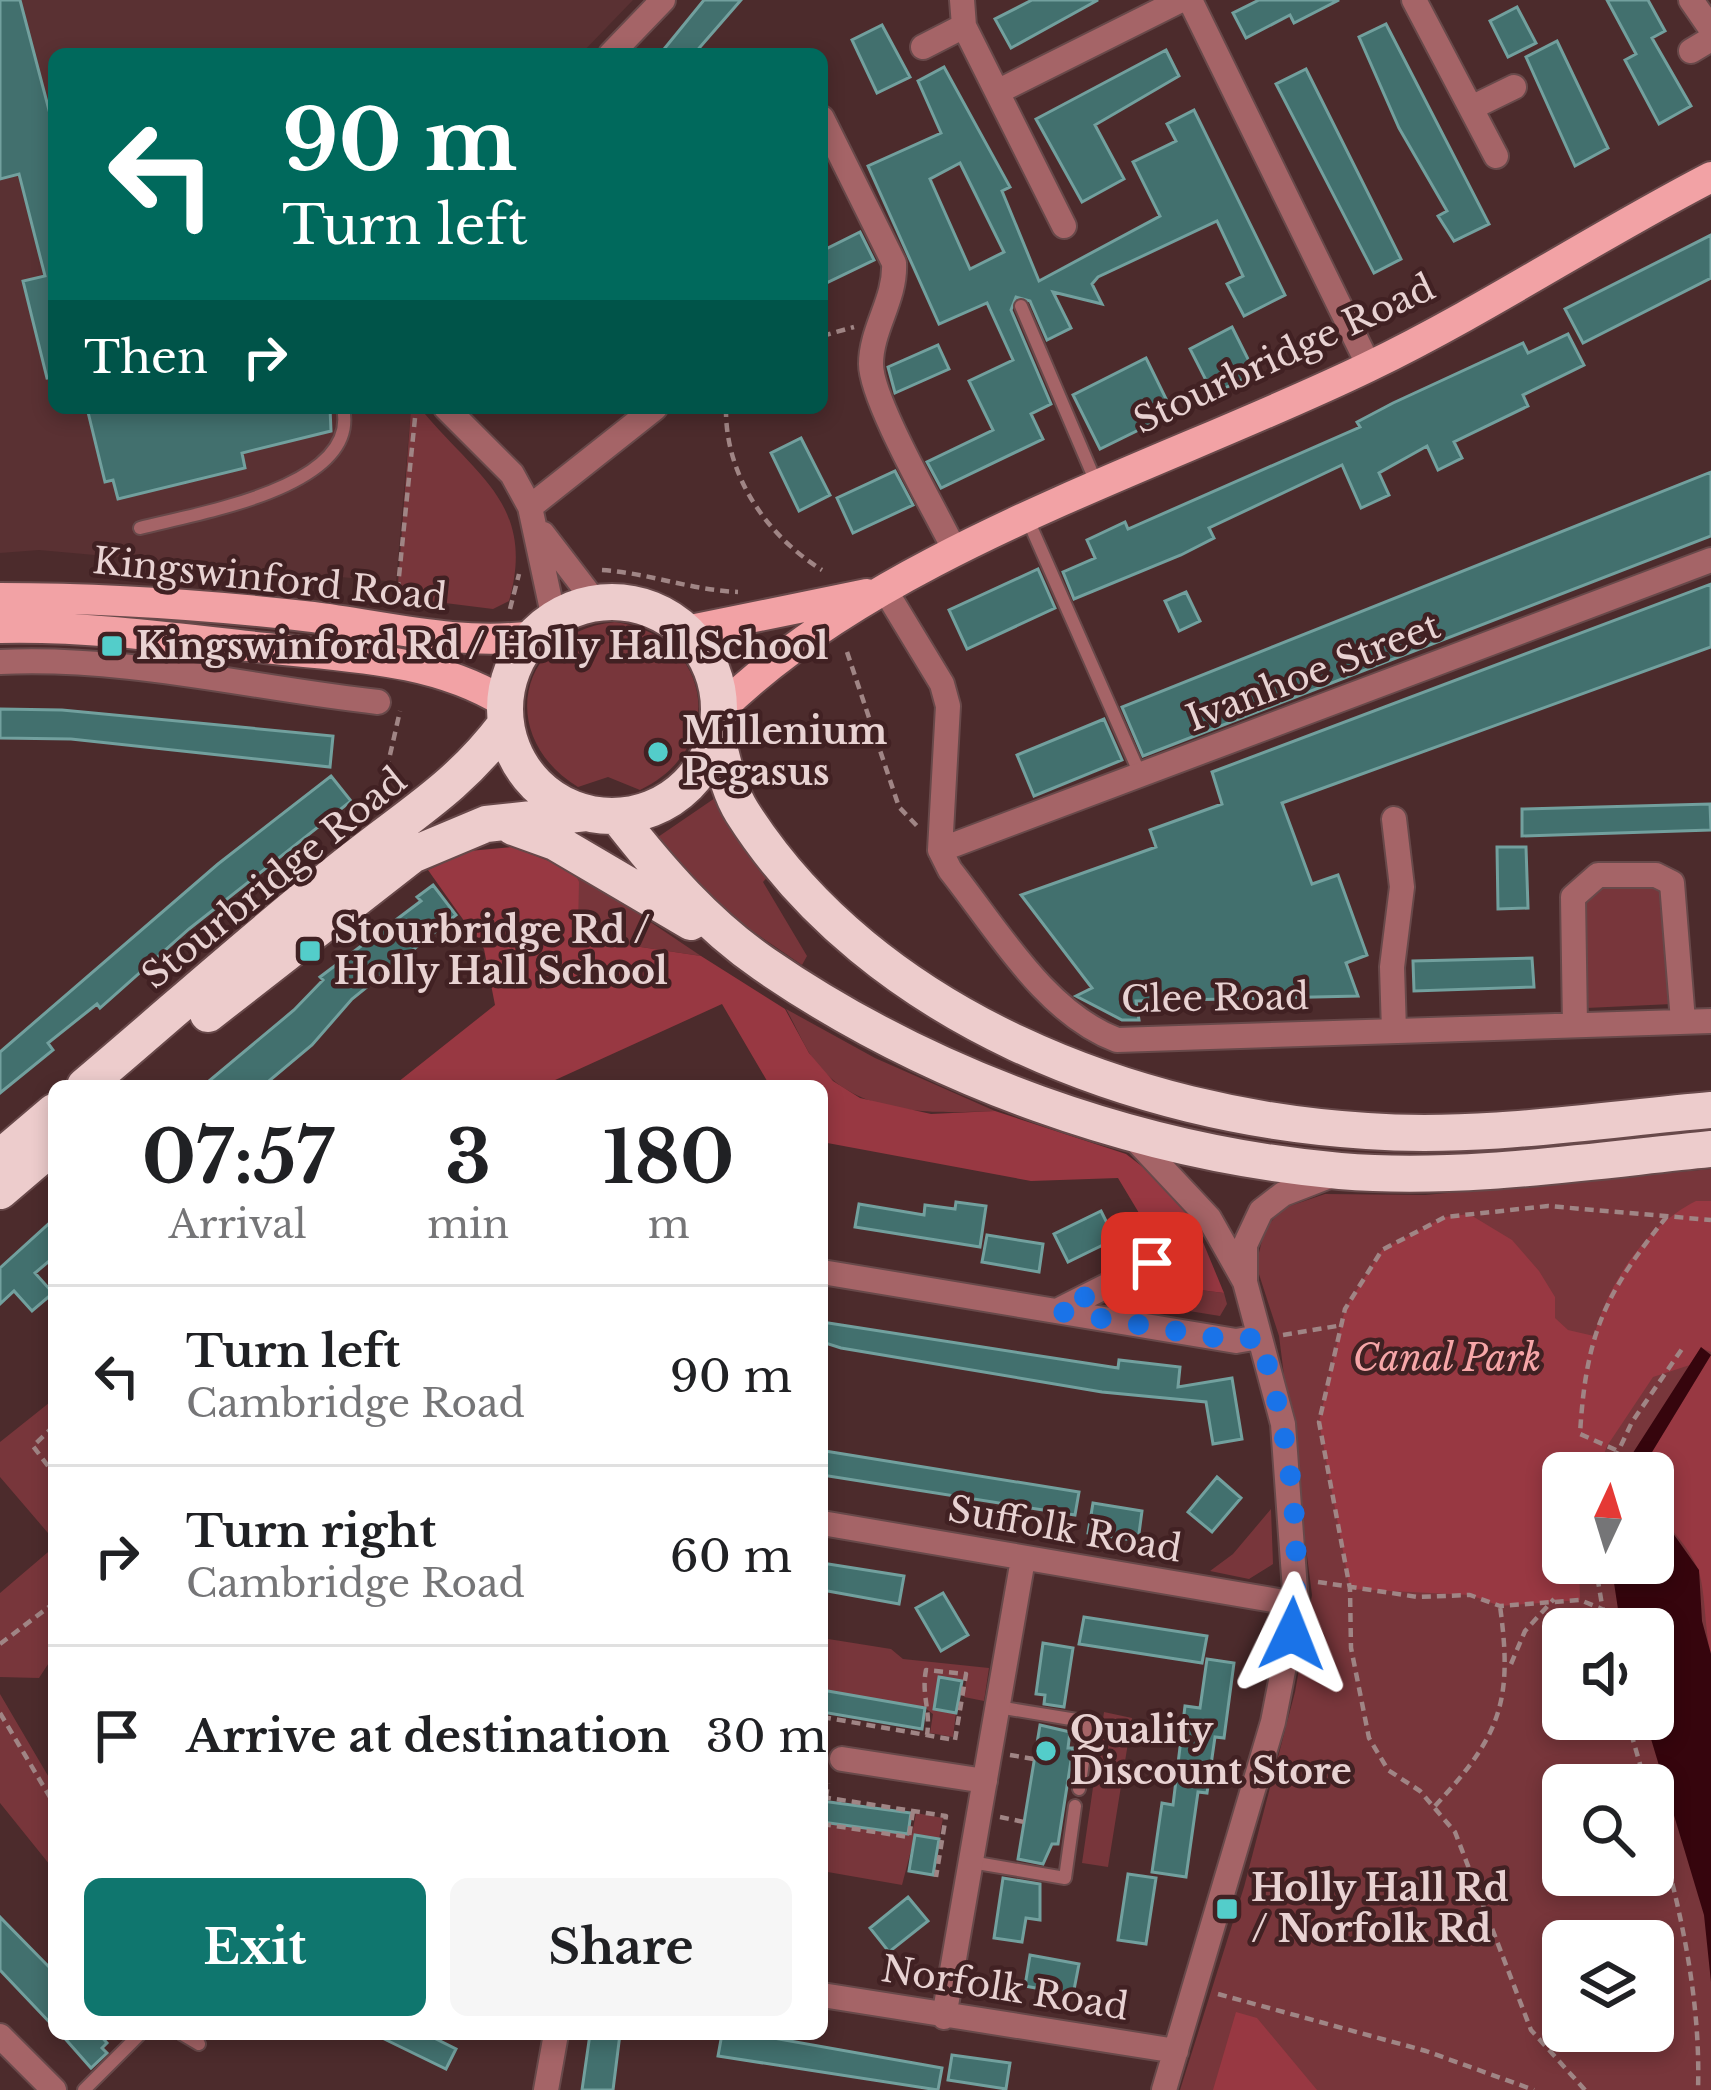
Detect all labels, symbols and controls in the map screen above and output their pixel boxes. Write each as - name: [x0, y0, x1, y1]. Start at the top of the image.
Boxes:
- text: 90 m: [282, 89, 517, 193]
- icon: left: [84, 96, 240, 252]
- text: Turn left: [282, 192, 528, 259]
- street label: Stourbridge Road: [1126, 265, 1442, 443]
- icon: right: [232, 324, 298, 390]
- text: Then: [84, 329, 208, 385]
- street label: Kingswinford Road: [91, 538, 449, 620]
- street label: Ivanhoe Street: [1180, 603, 1446, 741]
- place label: Kingswinford Rd / Holly Hall School: [136, 624, 829, 669]
- marker: Kingswinford Rd / Holly Hall School: [99, 633, 125, 659]
- place label: Millenium Pegasus: [682, 709, 888, 795]
- marker: Millenium Pegasus: [645, 739, 671, 765]
- street label: Stourbridge Road: [133, 758, 415, 998]
- place label: Stourbridge Rd / Holly Hall School: [334, 908, 668, 994]
- marker: Stourbridge Rd / Holly Hall School: [297, 938, 323, 964]
- street label: Clee Road: [1121, 974, 1309, 1022]
- text: 07:57: [142, 1113, 334, 1202]
- text: 3: [445, 1113, 491, 1202]
- text: 180: [603, 1113, 734, 1202]
- text: Arrival: [169, 1200, 307, 1249]
- text: min: [427, 1200, 509, 1249]
- text: m: [648, 1200, 690, 1249]
- pin: [1101, 1212, 1203, 1314]
- icon: arrive: [1119, 1230, 1185, 1296]
- text: Turn left: [186, 1323, 400, 1379]
- park label: Canal Park: [1353, 1336, 1541, 1381]
- icon: left: [84, 1343, 150, 1409]
- text: 90 m: [670, 1348, 792, 1404]
- text: Cambridge Road: [186, 1379, 525, 1428]
- north arrow: [1542, 1452, 1674, 1584]
- map controls: [1542, 1452, 1674, 2052]
- street label: Suffolk Road: [945, 1486, 1185, 1572]
- text: Turn right: [186, 1503, 436, 1559]
- icon: right: [84, 1523, 150, 1589]
- text: 60 m: [670, 1528, 792, 1584]
- text: Cambridge Road: [186, 1559, 525, 1608]
- position arrow: [1229, 1571, 1355, 1697]
- button: sound: [1542, 1608, 1674, 1740]
- icon: arrive: [84, 1703, 150, 1769]
- text: Arrive at destination: [186, 1708, 670, 1764]
- text: 30 m: [706, 1708, 827, 1764]
- place label: Quality Discount Store: [1070, 1708, 1352, 1794]
- marker: Quality Discount Store: [1033, 1738, 1059, 1764]
- button: search: [1542, 1764, 1674, 1896]
- place label: Holly Hall Rd / Norfolk Rd: [1251, 1866, 1509, 1952]
- button: Exit: [84, 1878, 426, 2016]
- button: Share: [450, 1878, 792, 2016]
- marker: Holly Hall Rd / Norfolk Rd: [1214, 1896, 1240, 1922]
- button: layers: [1542, 1920, 1674, 2052]
- street label: Norfolk Road: [878, 1946, 1132, 2030]

